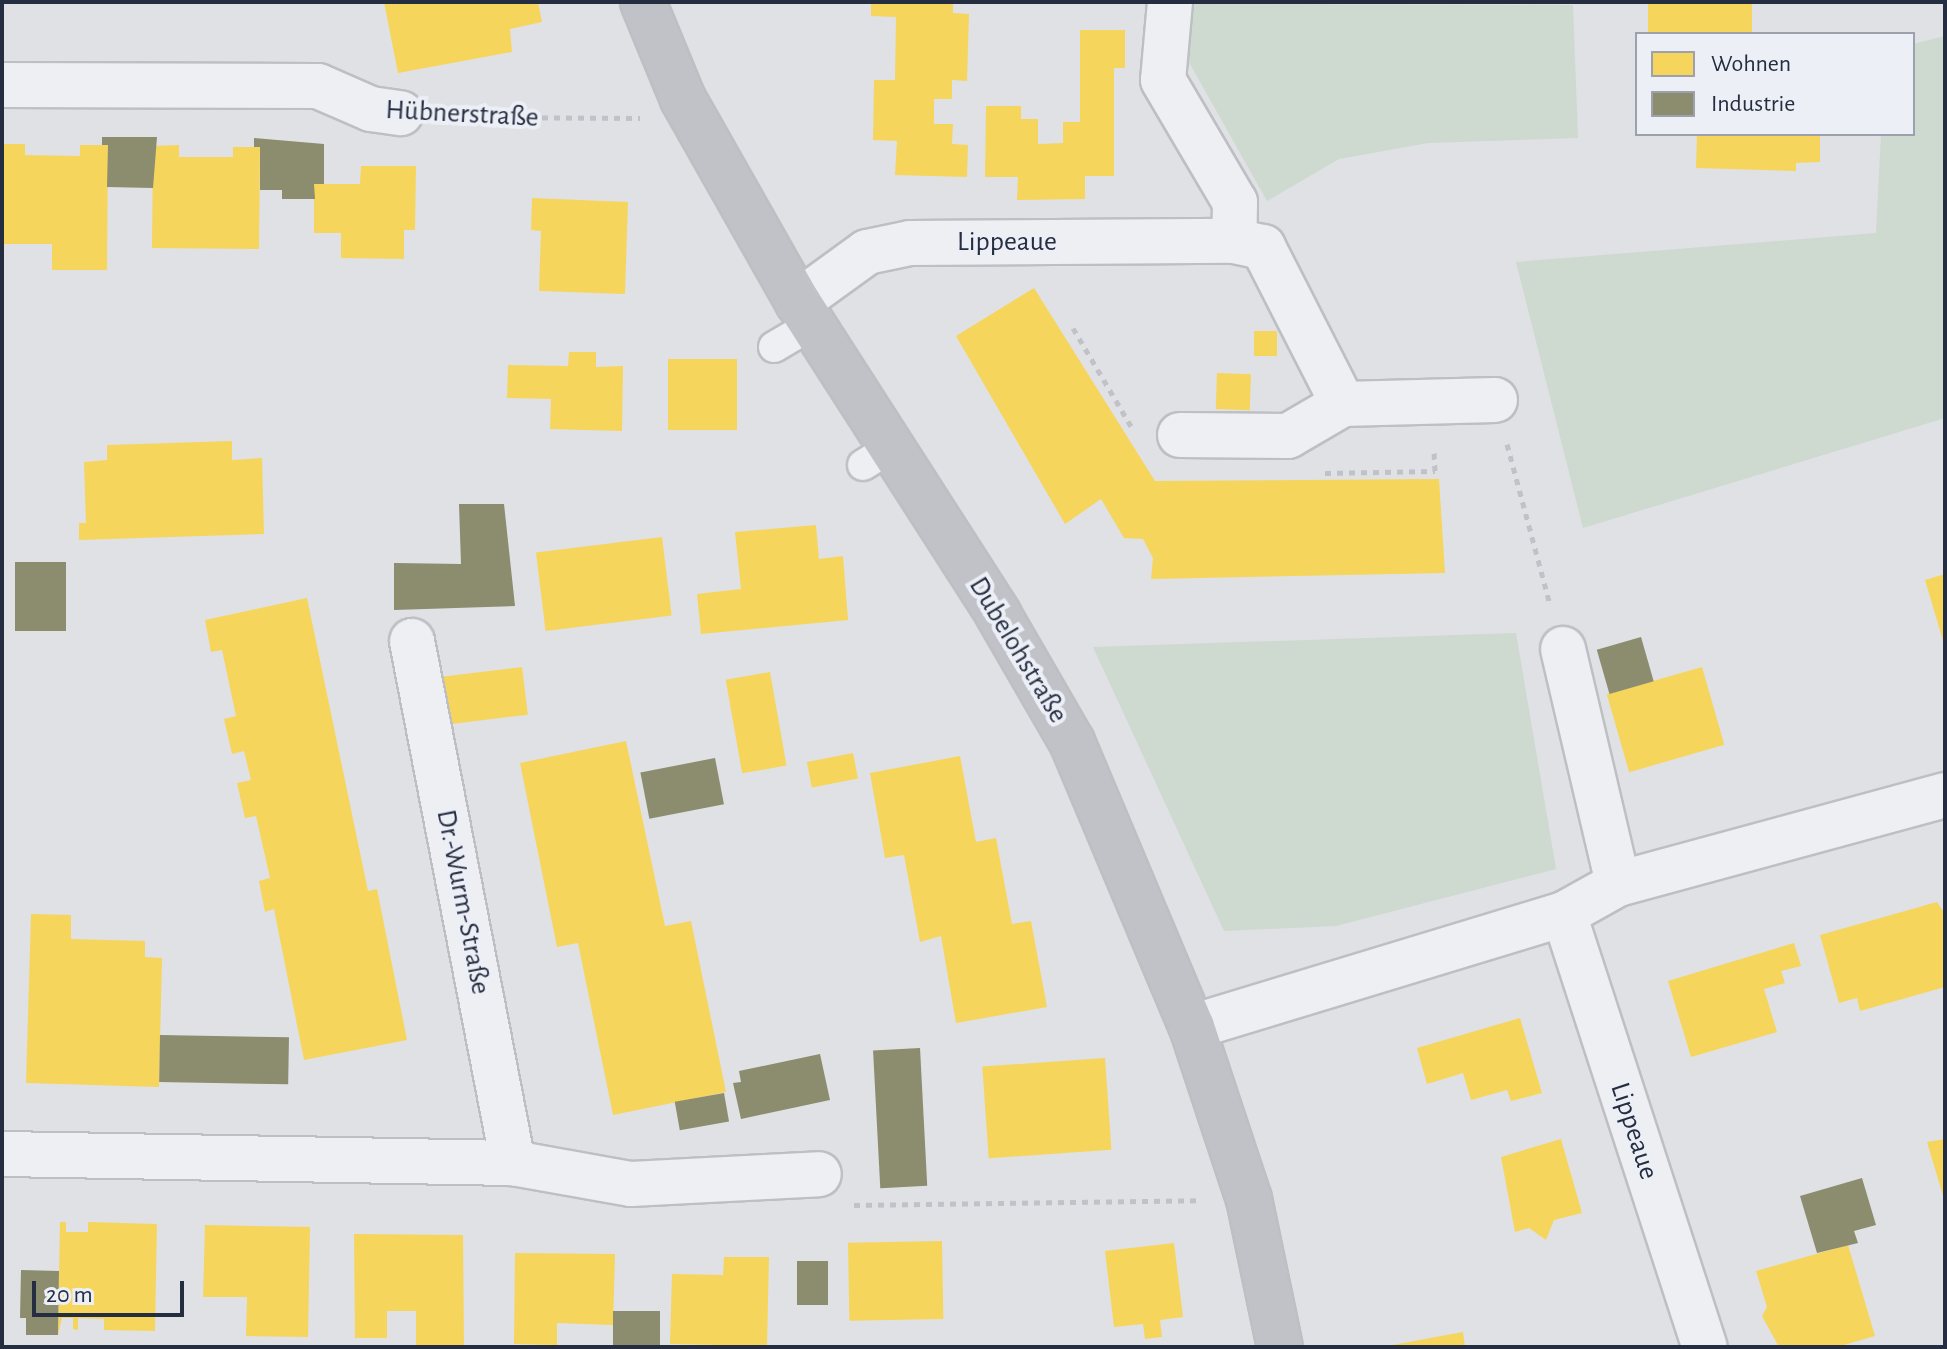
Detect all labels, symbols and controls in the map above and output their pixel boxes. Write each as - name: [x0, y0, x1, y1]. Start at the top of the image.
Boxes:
- legend: [1635, 32, 1915, 136]
- text: Wohnen: [1711, 52, 1791, 76]
- text: Industrie: [1711, 92, 1795, 116]
- street label: Hübnerstraße: [385, 93, 539, 135]
- street label: Lippeaue: [957, 225, 1057, 259]
- street label: Dubelohstraße: [961, 571, 1075, 729]
- street label: Dr.-Wurm-Straße: [429, 807, 497, 997]
- street label: Lippeaue: [1603, 1078, 1665, 1184]
- scale bar: [36, 1265, 188, 1315]
- text: 20 m: [46, 1283, 93, 1307]

